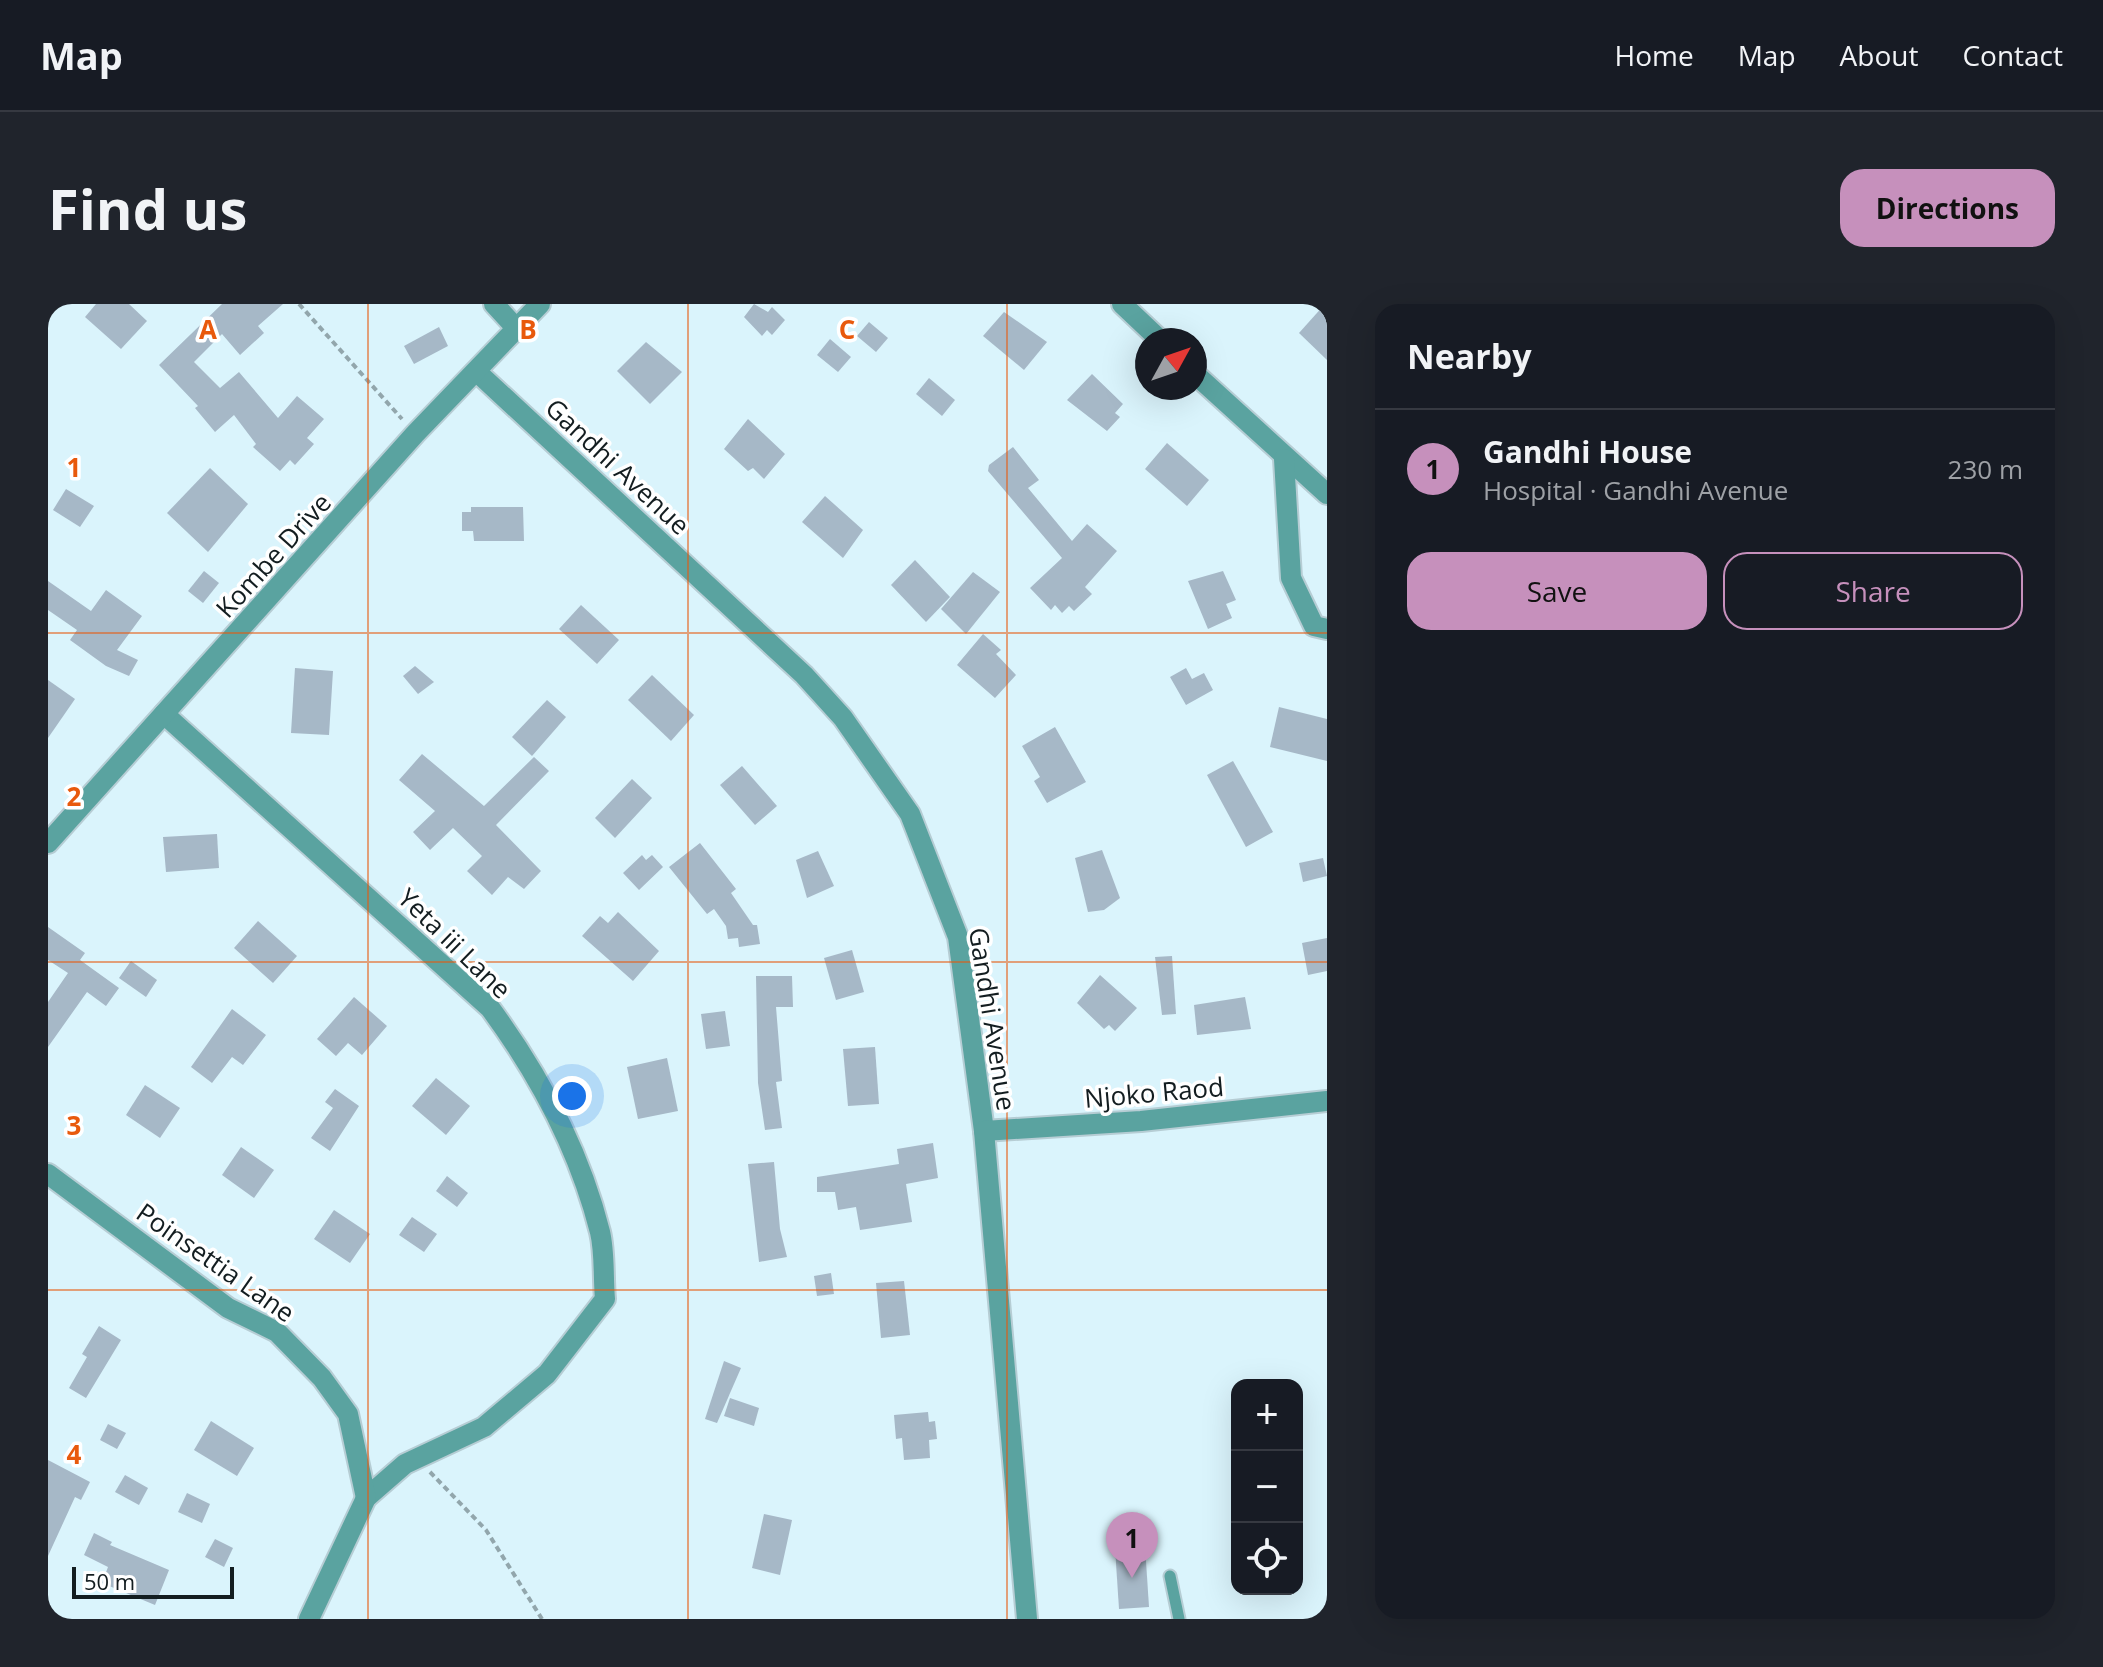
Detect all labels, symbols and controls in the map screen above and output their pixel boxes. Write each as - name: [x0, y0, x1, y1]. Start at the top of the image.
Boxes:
- text: Map: [40, 29, 123, 81]
- text: Home: [1615, 36, 1694, 74]
- text: Map: [1738, 36, 1796, 74]
- text: About: [1840, 36, 1918, 74]
- text: Contact: [1962, 36, 2063, 74]
- button: Directions: [1840, 169, 2055, 247]
- text: Find us: [48, 170, 247, 246]
- text: A: [199, 311, 217, 347]
- text: B: [519, 311, 537, 347]
- text: C: [839, 311, 855, 347]
- north arrow: [1135, 328, 1207, 400]
- text: Nearby: [1407, 333, 1532, 379]
- street label: Gandhi Avenue: [538, 390, 698, 542]
- text: Gandhi House: [1483, 431, 1692, 472]
- text: 1: [67, 449, 81, 485]
- text: 1: [1426, 451, 1440, 487]
- text: 230 m: [1948, 451, 2023, 487]
- text: Hospital · Gandhi Avenue: [1483, 472, 1788, 508]
- street label: Kombe Drive: [207, 485, 339, 625]
- button: Save: [1407, 552, 1707, 630]
- button: Share: [1723, 552, 2023, 630]
- text: 2: [67, 778, 82, 814]
- street label: Yeta iii Lane: [390, 880, 520, 1006]
- street label: Gandhi Avenue: [961, 925, 1025, 1113]
- street label: Njoko Raod: [1083, 1068, 1225, 1116]
- your location: [552, 1076, 592, 1116]
- text: 3: [67, 1107, 81, 1143]
- street label: Poinsettia Lane: [130, 1194, 302, 1330]
- map controls: [1231, 1379, 1303, 1595]
- button: +: [1231, 1379, 1303, 1451]
- text: 4: [67, 1436, 82, 1472]
- button: −: [1231, 1451, 1303, 1523]
- pin: 1: [1106, 1512, 1158, 1578]
- button: locate: [1231, 1523, 1303, 1595]
- scale bar: [72, 1563, 234, 1599]
- text: 50 m: [84, 1566, 135, 1596]

